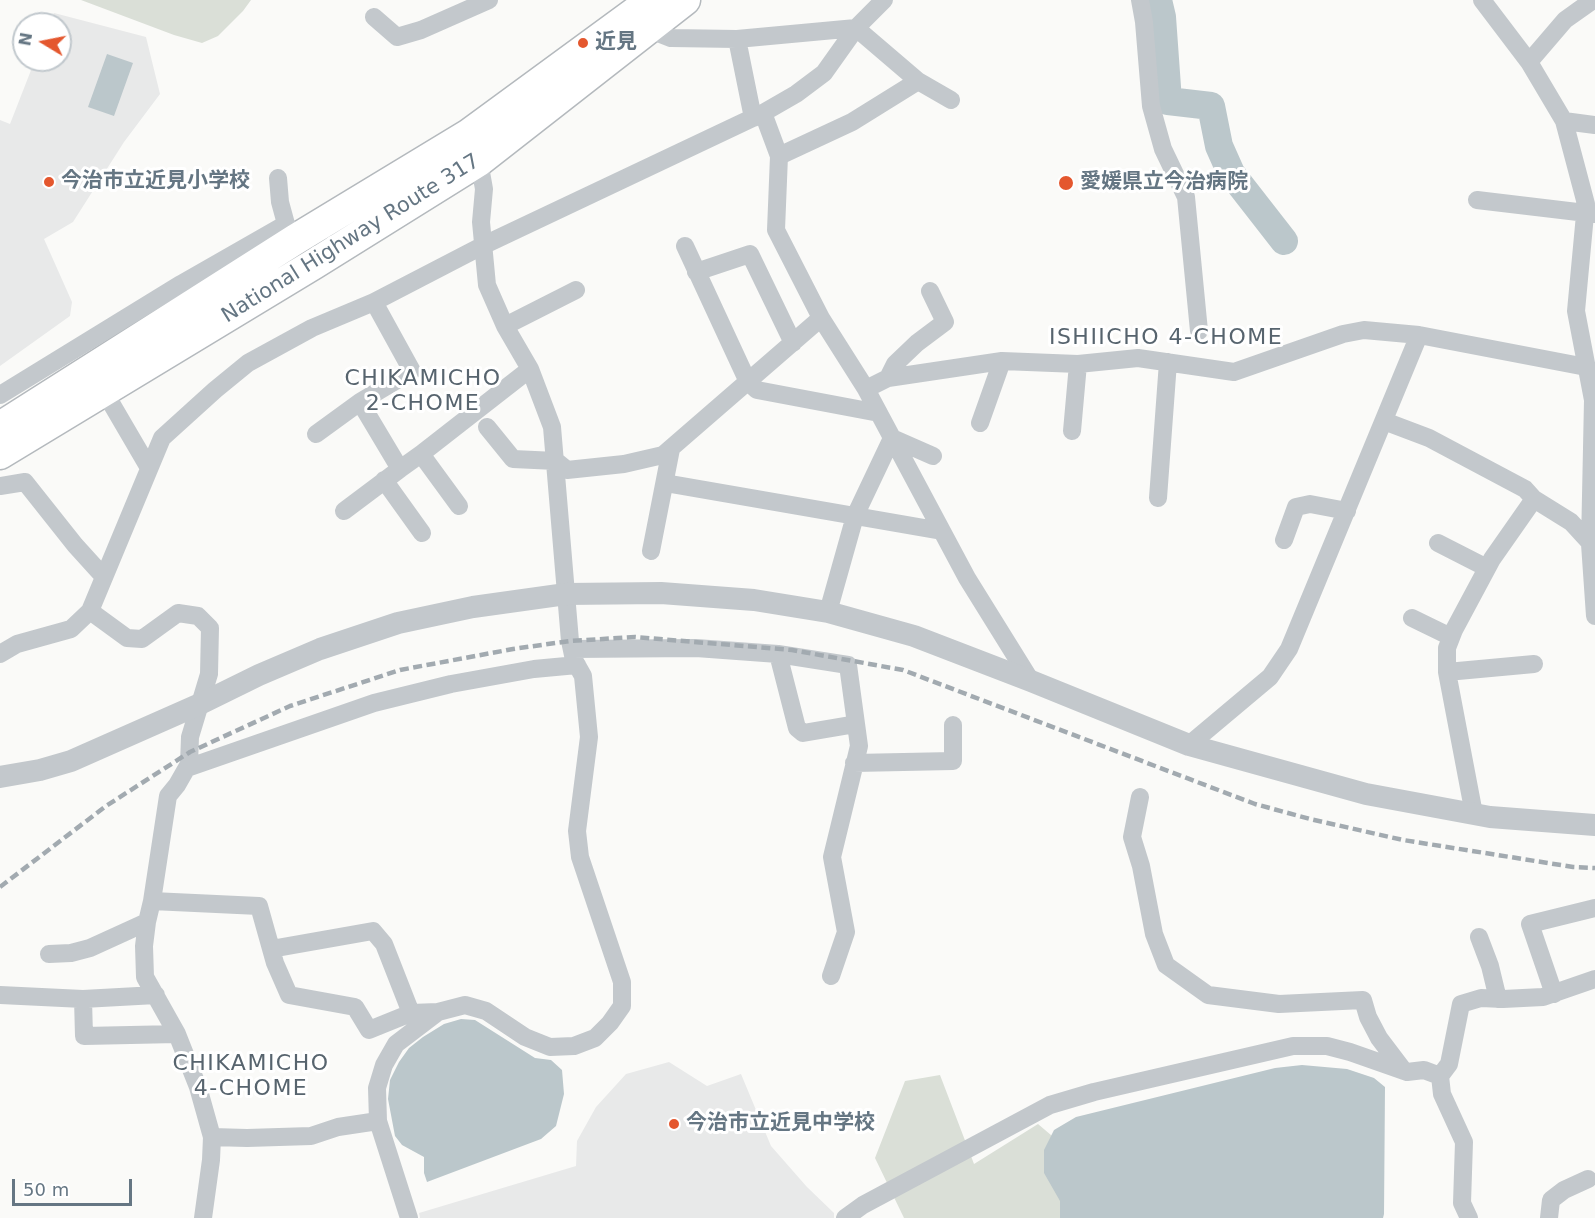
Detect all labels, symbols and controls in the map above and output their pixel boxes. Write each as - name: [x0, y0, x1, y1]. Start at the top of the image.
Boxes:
- north arrow: [12, 12, 72, 72]
- place label: 近見: [595, 30, 637, 56]
- text: N: [15, 31, 36, 47]
- marker: 近見: [576, 36, 590, 50]
- street label: National Highway Route 317: [217, 149, 485, 329]
- place label: 今治市立近見小学校: [61, 169, 250, 195]
- place label: 愛媛県立今治病院: [1080, 170, 1248, 196]
- marker: 愛媛県立今治病院: [1057, 174, 1075, 192]
- marker: 今治市立近見小学校: [42, 175, 56, 189]
- district label: ISHIICHO 4-CHOME: [1049, 325, 1283, 351]
- district label: CHIKAMICHO 2-CHOME: [344, 366, 502, 418]
- district label: CHIKAMICHO 4-CHOME: [172, 1051, 330, 1102]
- place label: 今治市立近見中学校: [686, 1111, 875, 1137]
- marker: 今治市立近見中学校: [667, 1117, 681, 1131]
- scale bar: [15, 1167, 135, 1205]
- text: 50 m: [23, 1179, 69, 1200]

